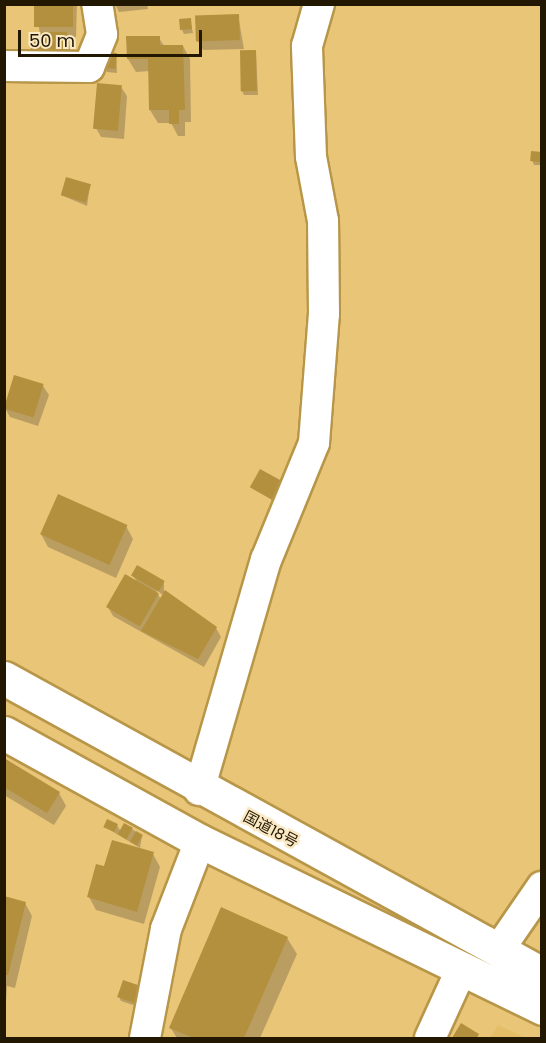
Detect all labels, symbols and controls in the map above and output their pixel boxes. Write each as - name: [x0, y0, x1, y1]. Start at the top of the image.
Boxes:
- scale bar: [21, 18, 206, 56]
- text: 50 m: [29, 28, 75, 53]
- street label: 国道18号: [241, 807, 301, 851]

